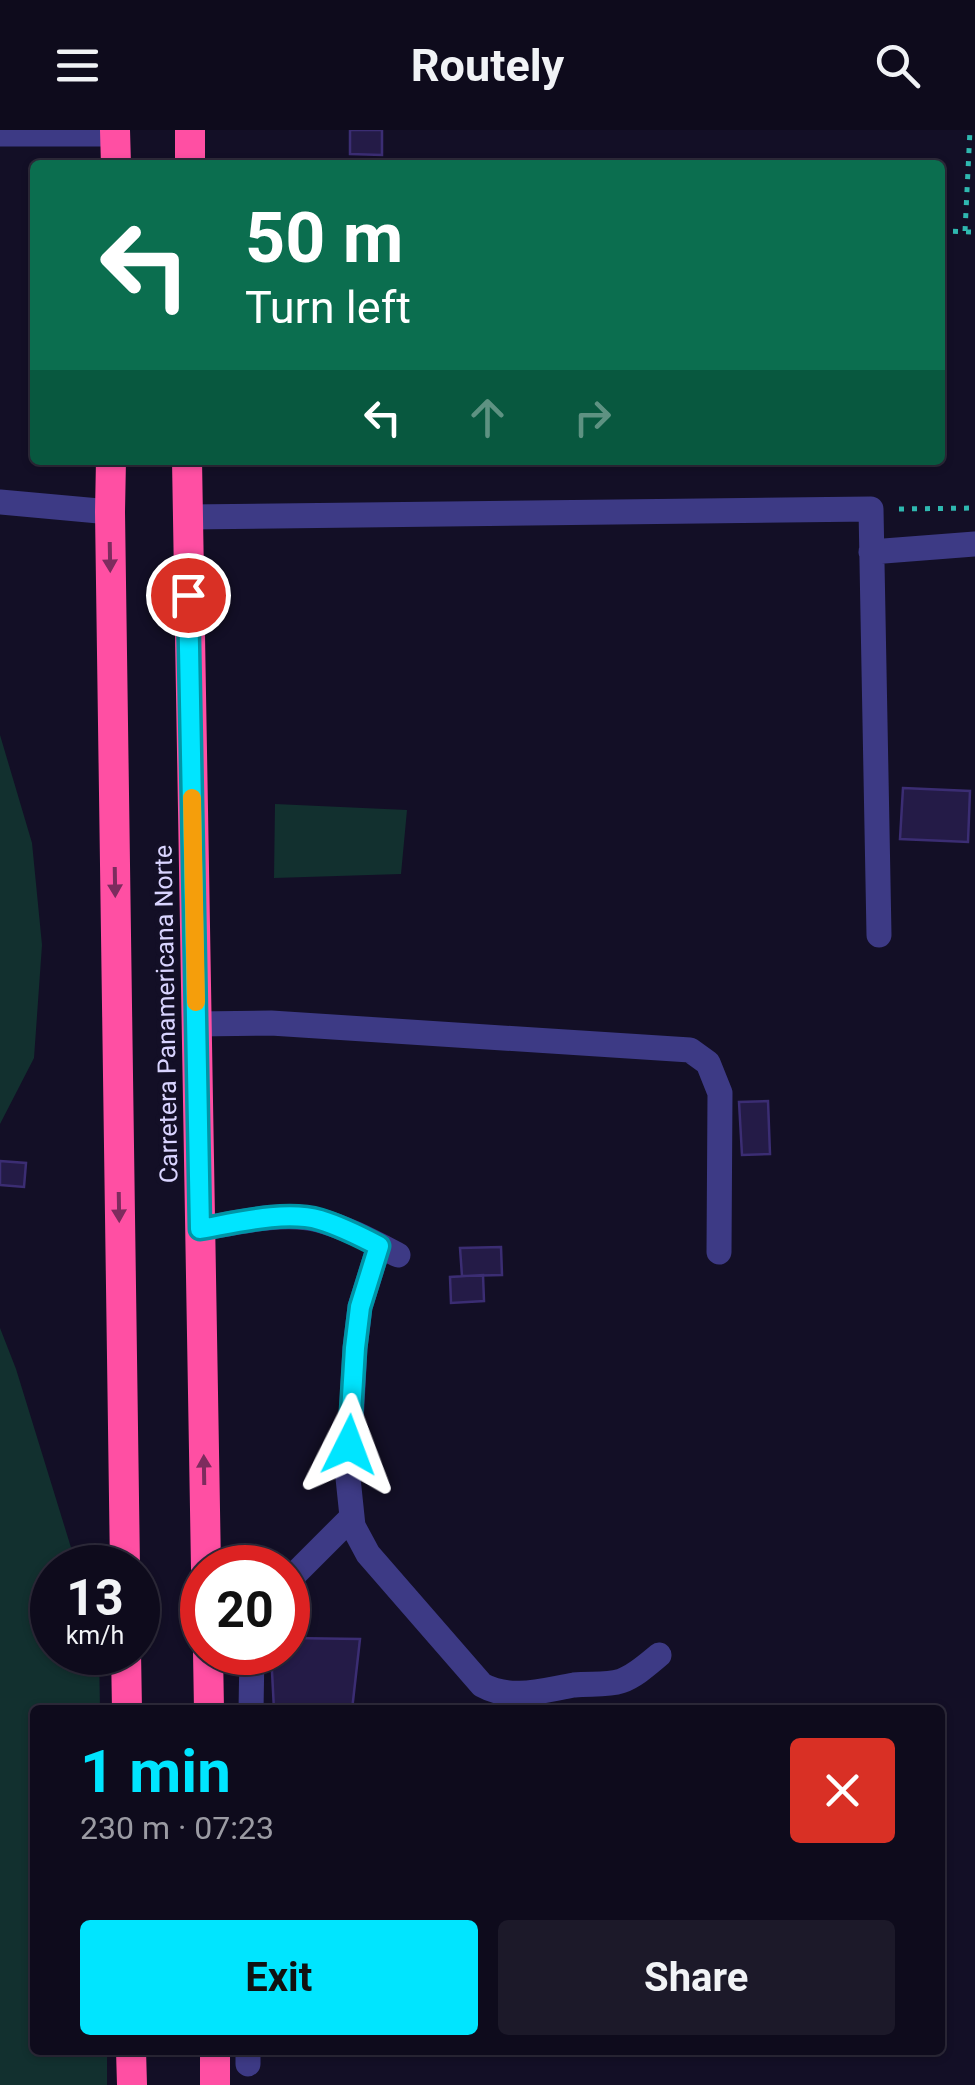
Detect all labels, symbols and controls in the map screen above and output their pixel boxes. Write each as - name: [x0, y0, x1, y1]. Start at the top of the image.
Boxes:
- icon: menu: [50, 38, 105, 93]
- icon: search: [870, 38, 925, 93]
- text: Routely: [411, 39, 564, 92]
- text: 50 m: [245, 197, 403, 279]
- icon: left: [80, 200, 210, 330]
- text: Turn left: [245, 281, 411, 334]
- icon: left: [355, 390, 410, 445]
- icon: ahead: [460, 390, 515, 445]
- icon: right: [565, 390, 620, 445]
- one-way arrow: [102, 542, 118, 574]
- pin: [146, 553, 231, 638]
- icon: arrive: [161, 568, 216, 623]
- street label: Carretera Panamericana Norte: [149, 845, 183, 1183]
- one-way arrow: [107, 867, 123, 899]
- one-way arrow: [112, 1192, 128, 1224]
- position arrow: [297, 1393, 401, 1497]
- one-way arrow: [196, 1454, 212, 1486]
- speed limit sign: 20: [180, 1545, 310, 1675]
- text: 13: [66, 1569, 124, 1627]
- text: km/h: [66, 1621, 124, 1650]
- text: 1 min: [80, 1736, 231, 1807]
- button: close: [790, 1738, 895, 1843]
- text: 230 m · 07:23: [80, 1809, 274, 1847]
- button: Exit: [80, 1920, 478, 2035]
- button: Share: [498, 1920, 895, 2035]

